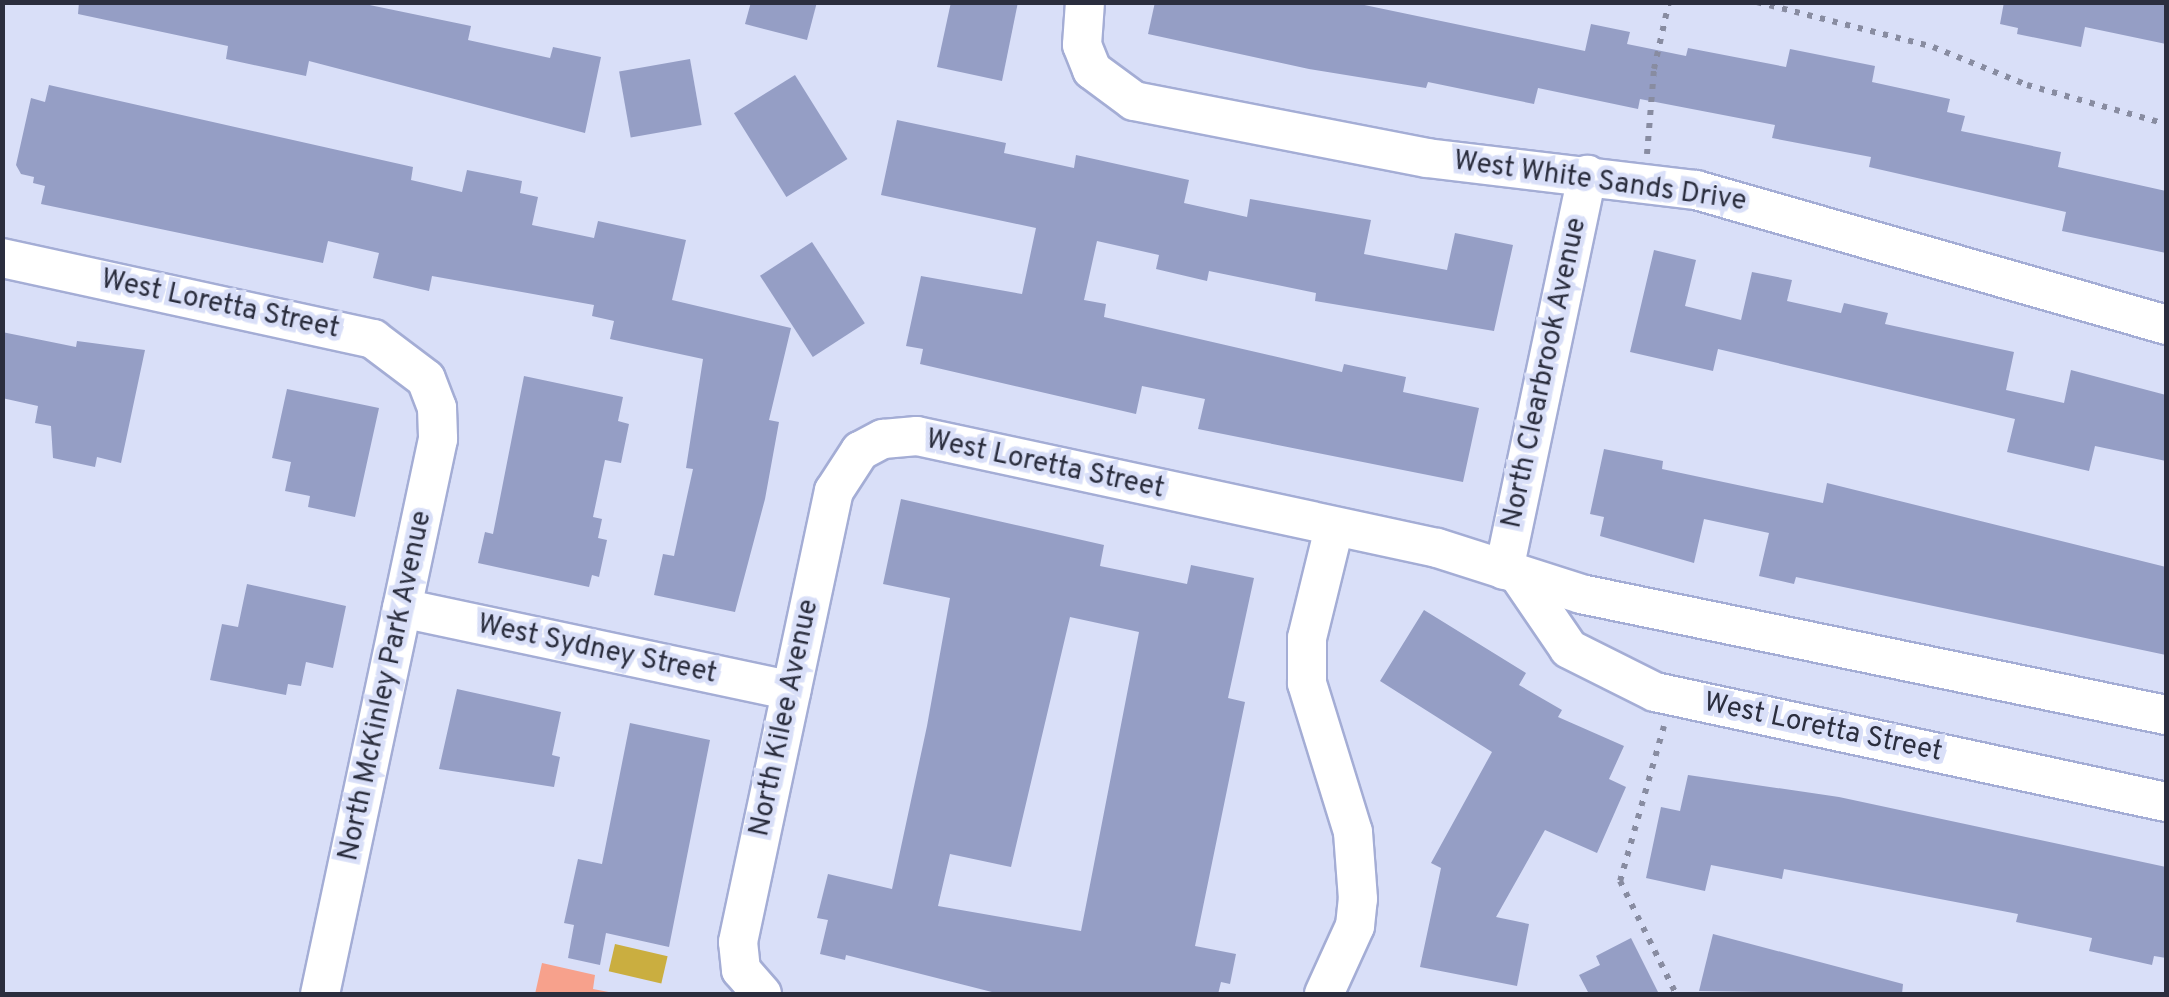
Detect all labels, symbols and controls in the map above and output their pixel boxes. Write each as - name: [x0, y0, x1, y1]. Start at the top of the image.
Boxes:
- street label: West White Sands Drive: [1451, 145, 1749, 219]
- street label: North Clearbrook Avenue: [1496, 214, 1594, 532]
- street label: West Loretta Street: [98, 263, 342, 347]
- street label: West Loretta Street: [923, 423, 1167, 507]
- street label: North McKinley Park Avenue: [332, 507, 440, 865]
- street label: North Kilee Avenue: [743, 596, 827, 840]
- street label: West Sydney Street: [474, 608, 720, 692]
- street label: West Loretta Street: [1701, 686, 1945, 770]

